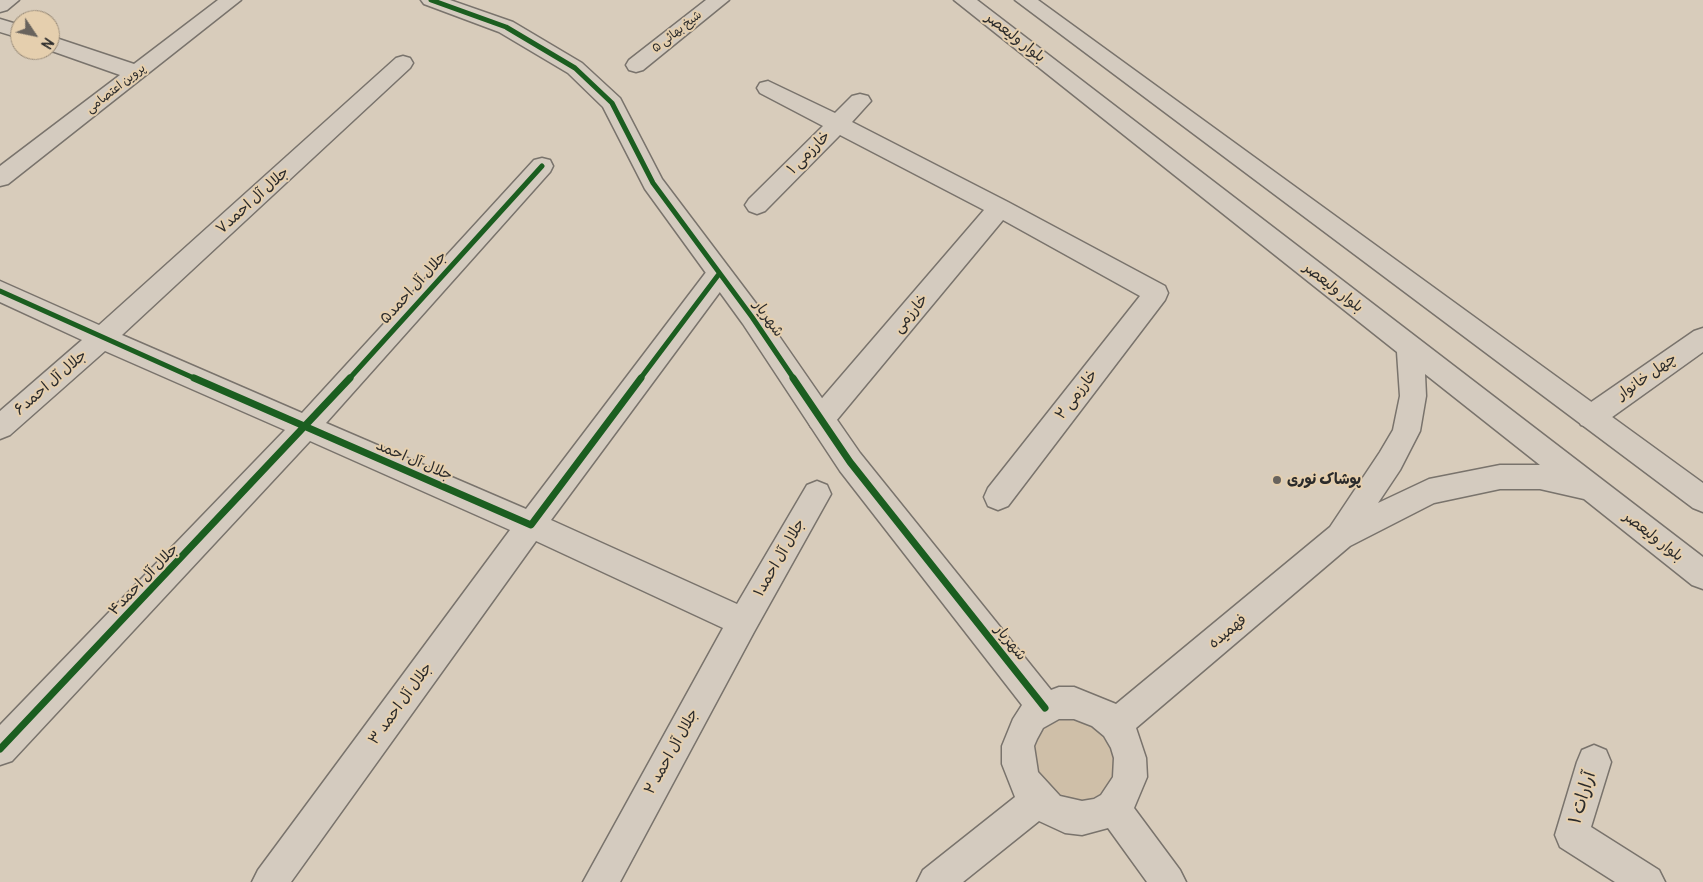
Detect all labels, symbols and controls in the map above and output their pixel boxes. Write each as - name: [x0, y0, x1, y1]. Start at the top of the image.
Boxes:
- street label: شیخ بهائی ۵: [649, 8, 705, 56]
- street label: بلوار ولیعصر: [982, 9, 1048, 67]
- north arrow: [10, 10, 60, 60]
- text: N: [37, 34, 57, 52]
- street label: پروین اعتصامی: [84, 61, 148, 117]
- street label: خارزمی ۱: [784, 128, 834, 178]
- street label: جلال آل احمد۷: [213, 164, 293, 238]
- street label: جلال آل احمد۵: [377, 248, 451, 328]
- street label: بلوار ولیعصر: [1300, 259, 1366, 317]
- street label: خارزمی: [890, 291, 932, 337]
- street label: شهریار: [749, 297, 787, 341]
- street label: جلال آل احمد۶: [11, 347, 91, 419]
- street label: چهل خانوار: [1614, 350, 1680, 404]
- street label: خارزمی ۲: [1052, 366, 1102, 424]
- street label: جلال آل احمد: [373, 437, 455, 485]
- place label: پوشاک نوری: [1287, 471, 1361, 489]
- marker: پوشاک نوری: [1271, 474, 1283, 486]
- street label: بلوار ولیعصر: [1620, 508, 1686, 566]
- street label: جلال آل احمد۱: [751, 516, 809, 600]
- street label: جلال آل احمد۴: [105, 540, 183, 620]
- street label: فهمیده: [1205, 611, 1251, 653]
- street label: شهریار: [990, 621, 1030, 665]
- street label: جلال آل احمد ۳: [365, 660, 437, 748]
- street label: جلال آل احمد ۲: [641, 706, 703, 798]
- street label: آرارات ۱: [1565, 769, 1601, 827]

